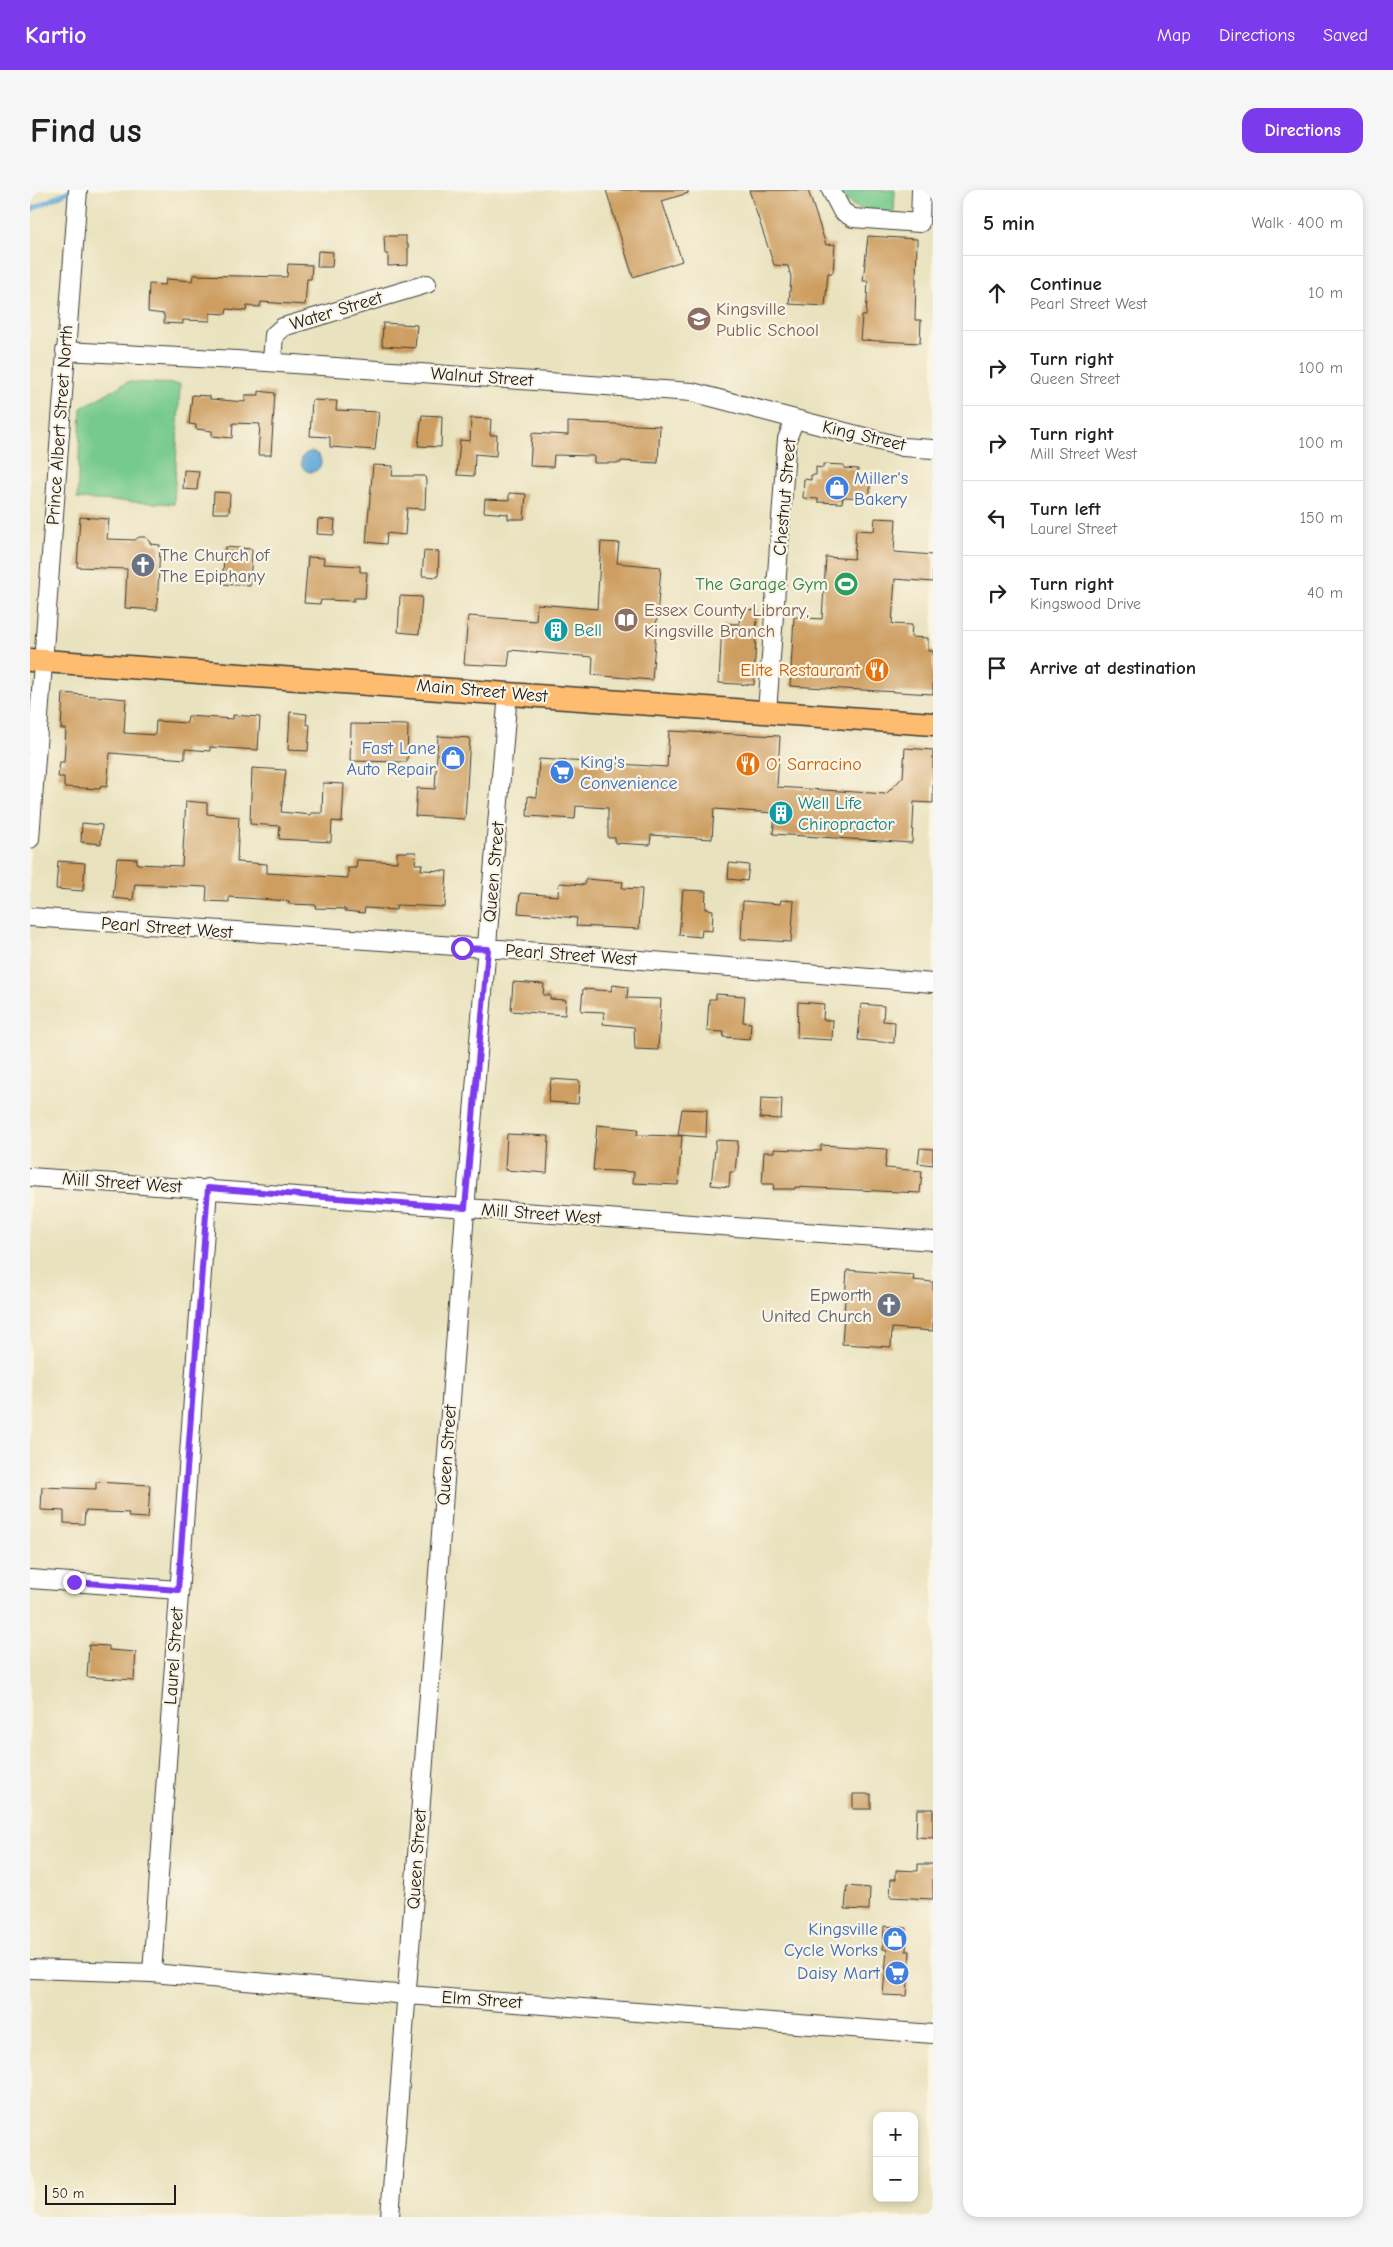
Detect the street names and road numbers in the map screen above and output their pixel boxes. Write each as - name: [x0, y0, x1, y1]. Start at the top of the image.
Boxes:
- street label: Water Street: [287, 287, 386, 335]
- street label: Prince Albert Street North: [43, 324, 77, 526]
- street label: Walnut Street: [430, 363, 535, 391]
- street label: King Street: [820, 416, 908, 456]
- street label: Chestnut Street: [769, 437, 801, 557]
- street label: Main Street West: [416, 675, 549, 707]
- street label: Queen Street: [479, 820, 509, 923]
- street label: Pearl Street West: [100, 913, 234, 943]
- street label: Pearl Street West: [504, 940, 638, 970]
- street label: Mill Street West: [61, 1168, 184, 1198]
- street label: Mill Street West: [480, 1199, 603, 1229]
- street label: Queen Street: [433, 1403, 461, 1506]
- street label: Laurel Street: [160, 1606, 188, 1706]
- street label: Queen Street: [403, 1807, 431, 1910]
- street label: Elm Street: [441, 1987, 524, 2013]

